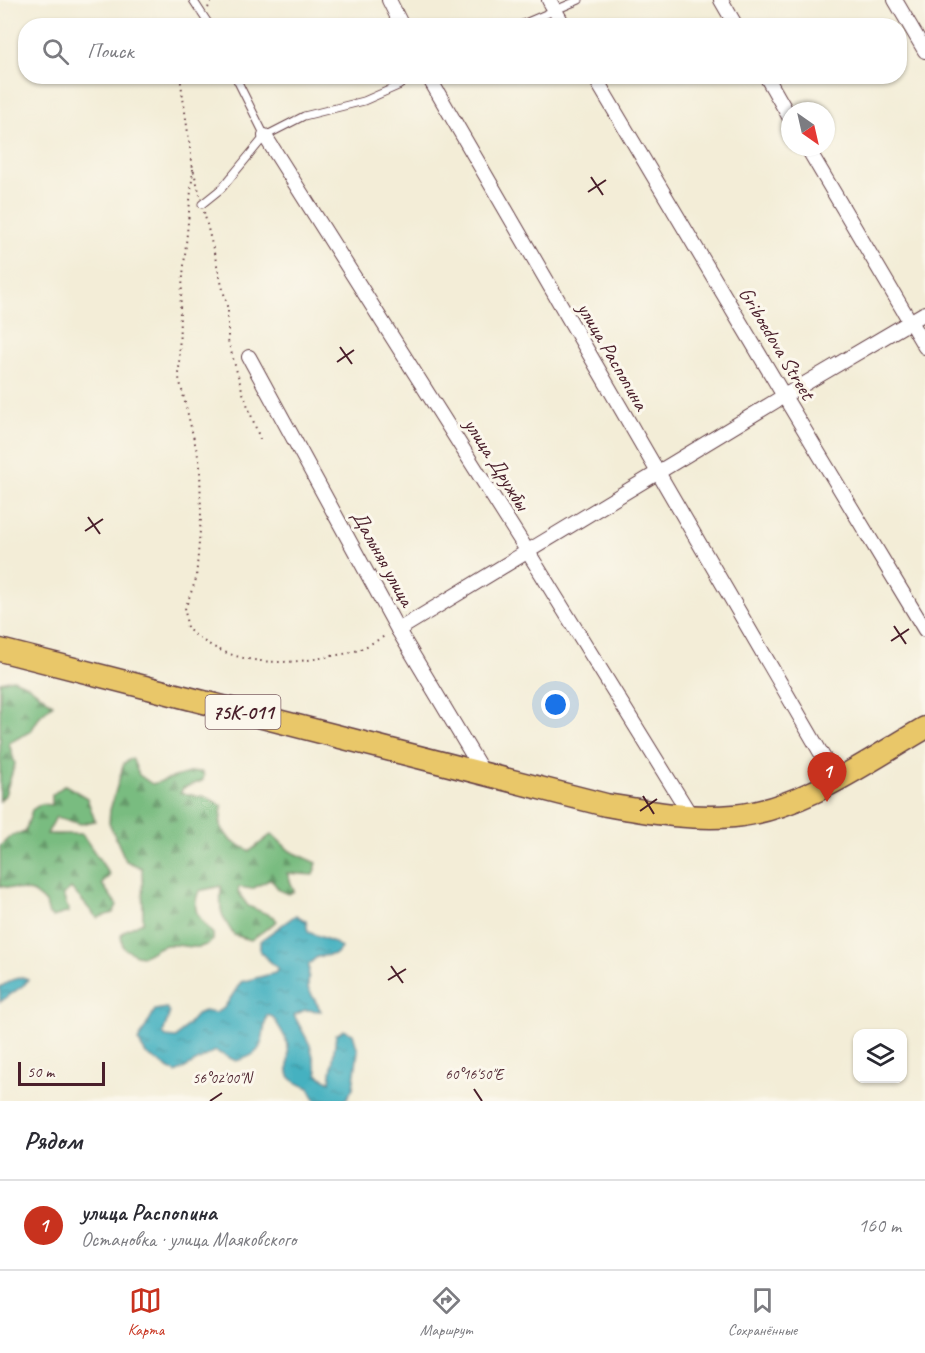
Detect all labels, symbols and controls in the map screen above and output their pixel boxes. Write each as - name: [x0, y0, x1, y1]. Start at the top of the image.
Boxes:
- search box: [18, 18, 907, 84]
- icon: search: [39, 35, 72, 68]
- text: Поиск: [87, 37, 133, 65]
- north arrow: [781, 102, 835, 156]
- street label: Griboedova Street: [733, 282, 822, 406]
- street label: улица Распопина: [571, 296, 655, 416]
- street label: улица Дружбы: [457, 411, 537, 516]
- street label: Дальняя улица: [346, 505, 421, 613]
- your location: [541, 690, 570, 719]
- road number: 75К-011: [206, 695, 280, 729]
- pin: 1: [808, 752, 846, 802]
- map controls: [853, 1029, 907, 1083]
- button: layers: [853, 1029, 907, 1083]
- scale bar: [18, 1059, 105, 1086]
- text: 50 m: [27, 1062, 54, 1082]
- text: 60°16'50"E: [445, 1065, 505, 1084]
- text: 56°02'00"N: [192, 1069, 255, 1088]
- text: Рядом: [24, 1124, 82, 1157]
- text: улица Распопина: [81, 1199, 217, 1227]
- text: 1: [39, 1213, 48, 1238]
- text: 160 m: [858, 1213, 901, 1238]
- text: Остановка · улица Маяковского: [81, 1227, 296, 1252]
- tab: Карта: [128, 1284, 164, 1340]
- tab: Маршрут: [420, 1284, 472, 1340]
- tab: Сохранённые: [728, 1284, 797, 1340]

